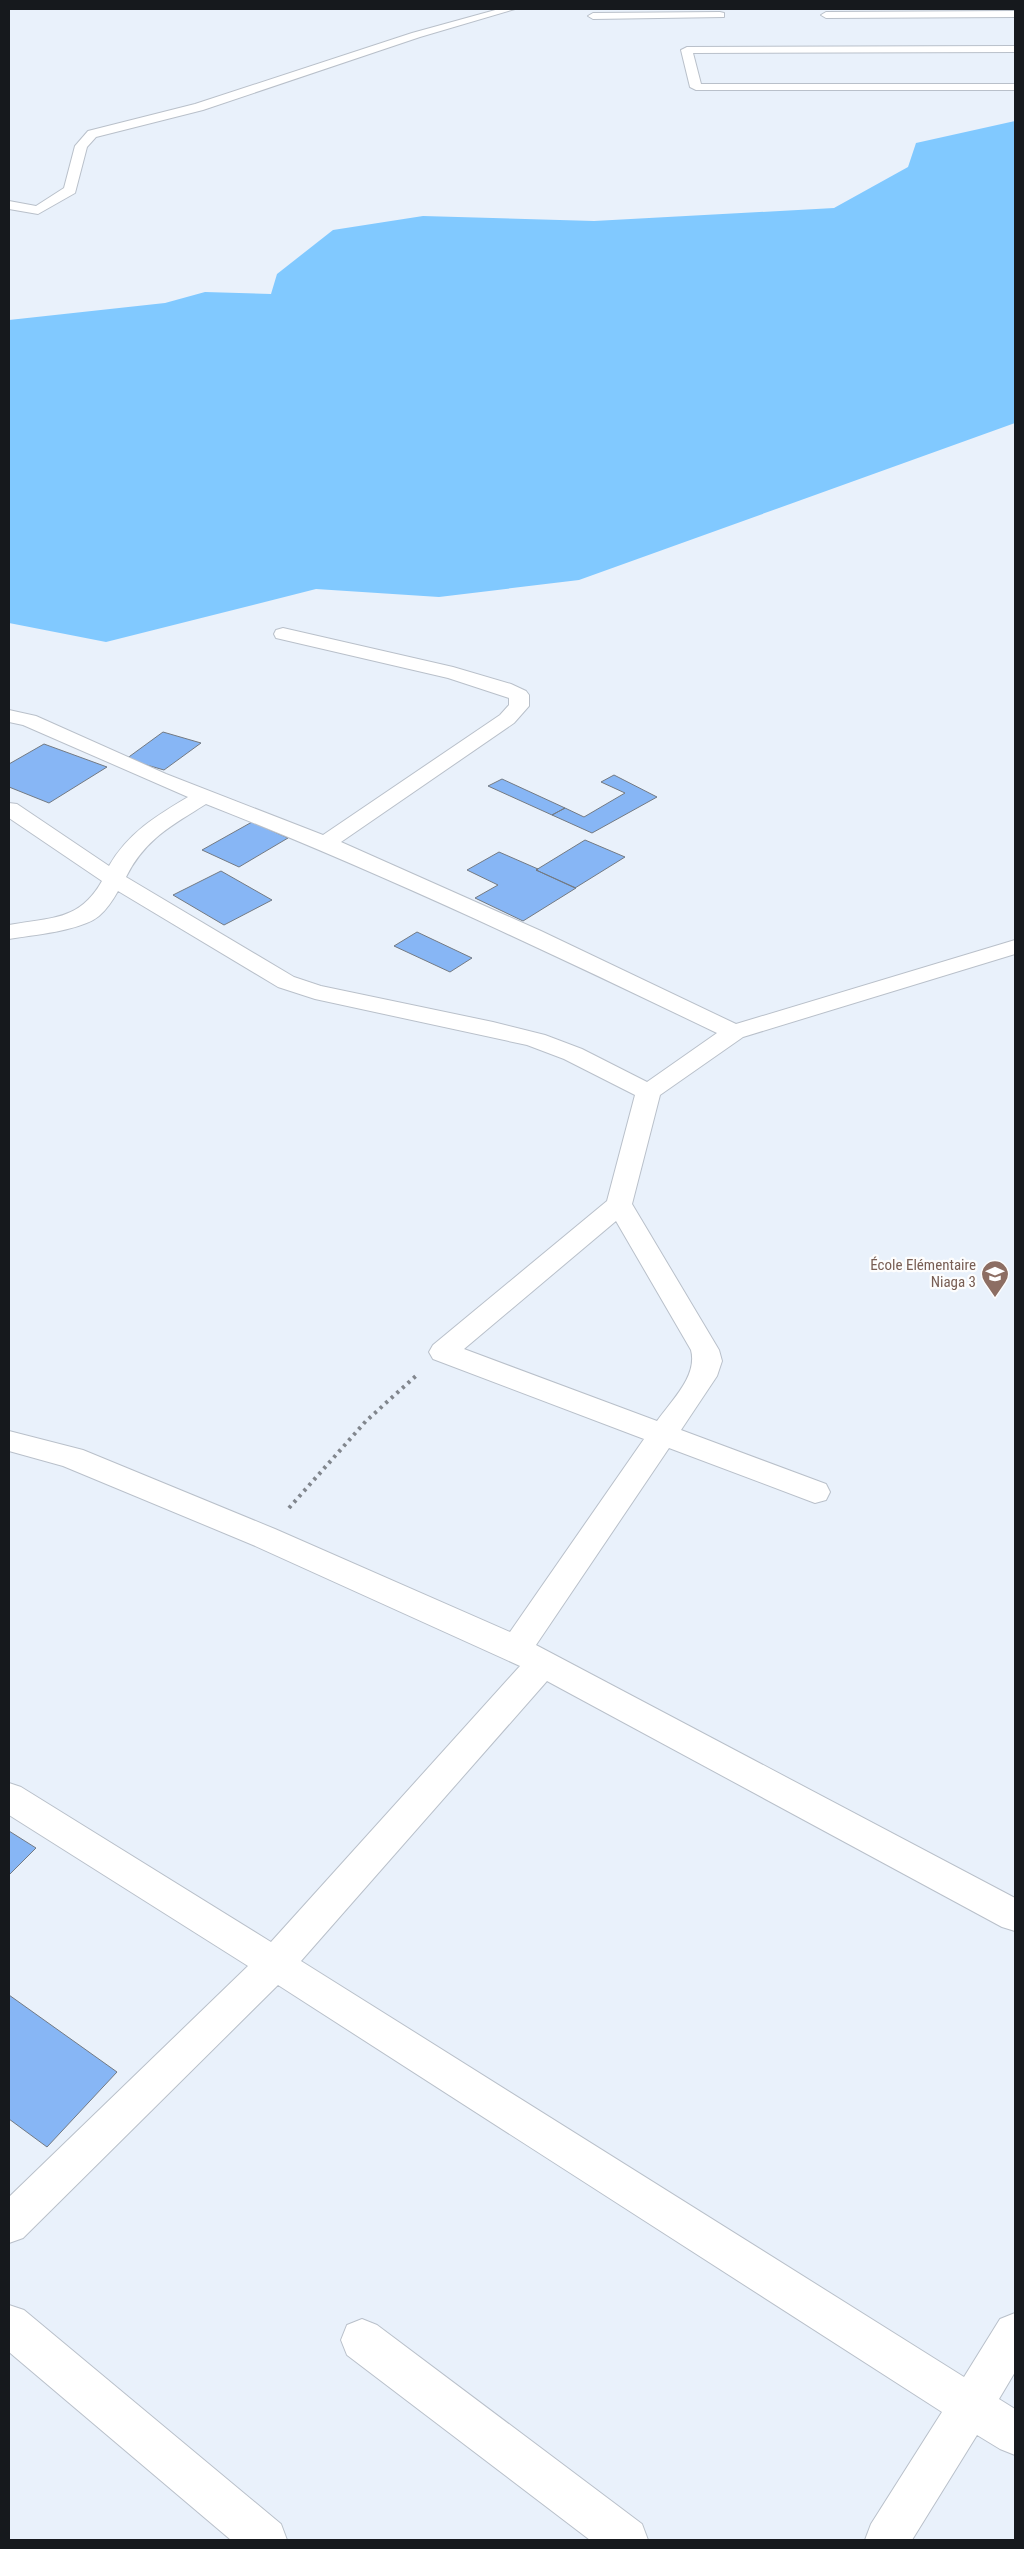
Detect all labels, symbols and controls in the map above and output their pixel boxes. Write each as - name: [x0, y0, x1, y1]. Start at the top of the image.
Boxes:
- place label: École Elémentaire Niaga 3: [870, 1256, 976, 1291]
- school or university icon: École Elémentaire Niaga 3: [980, 1259, 1010, 1298]

